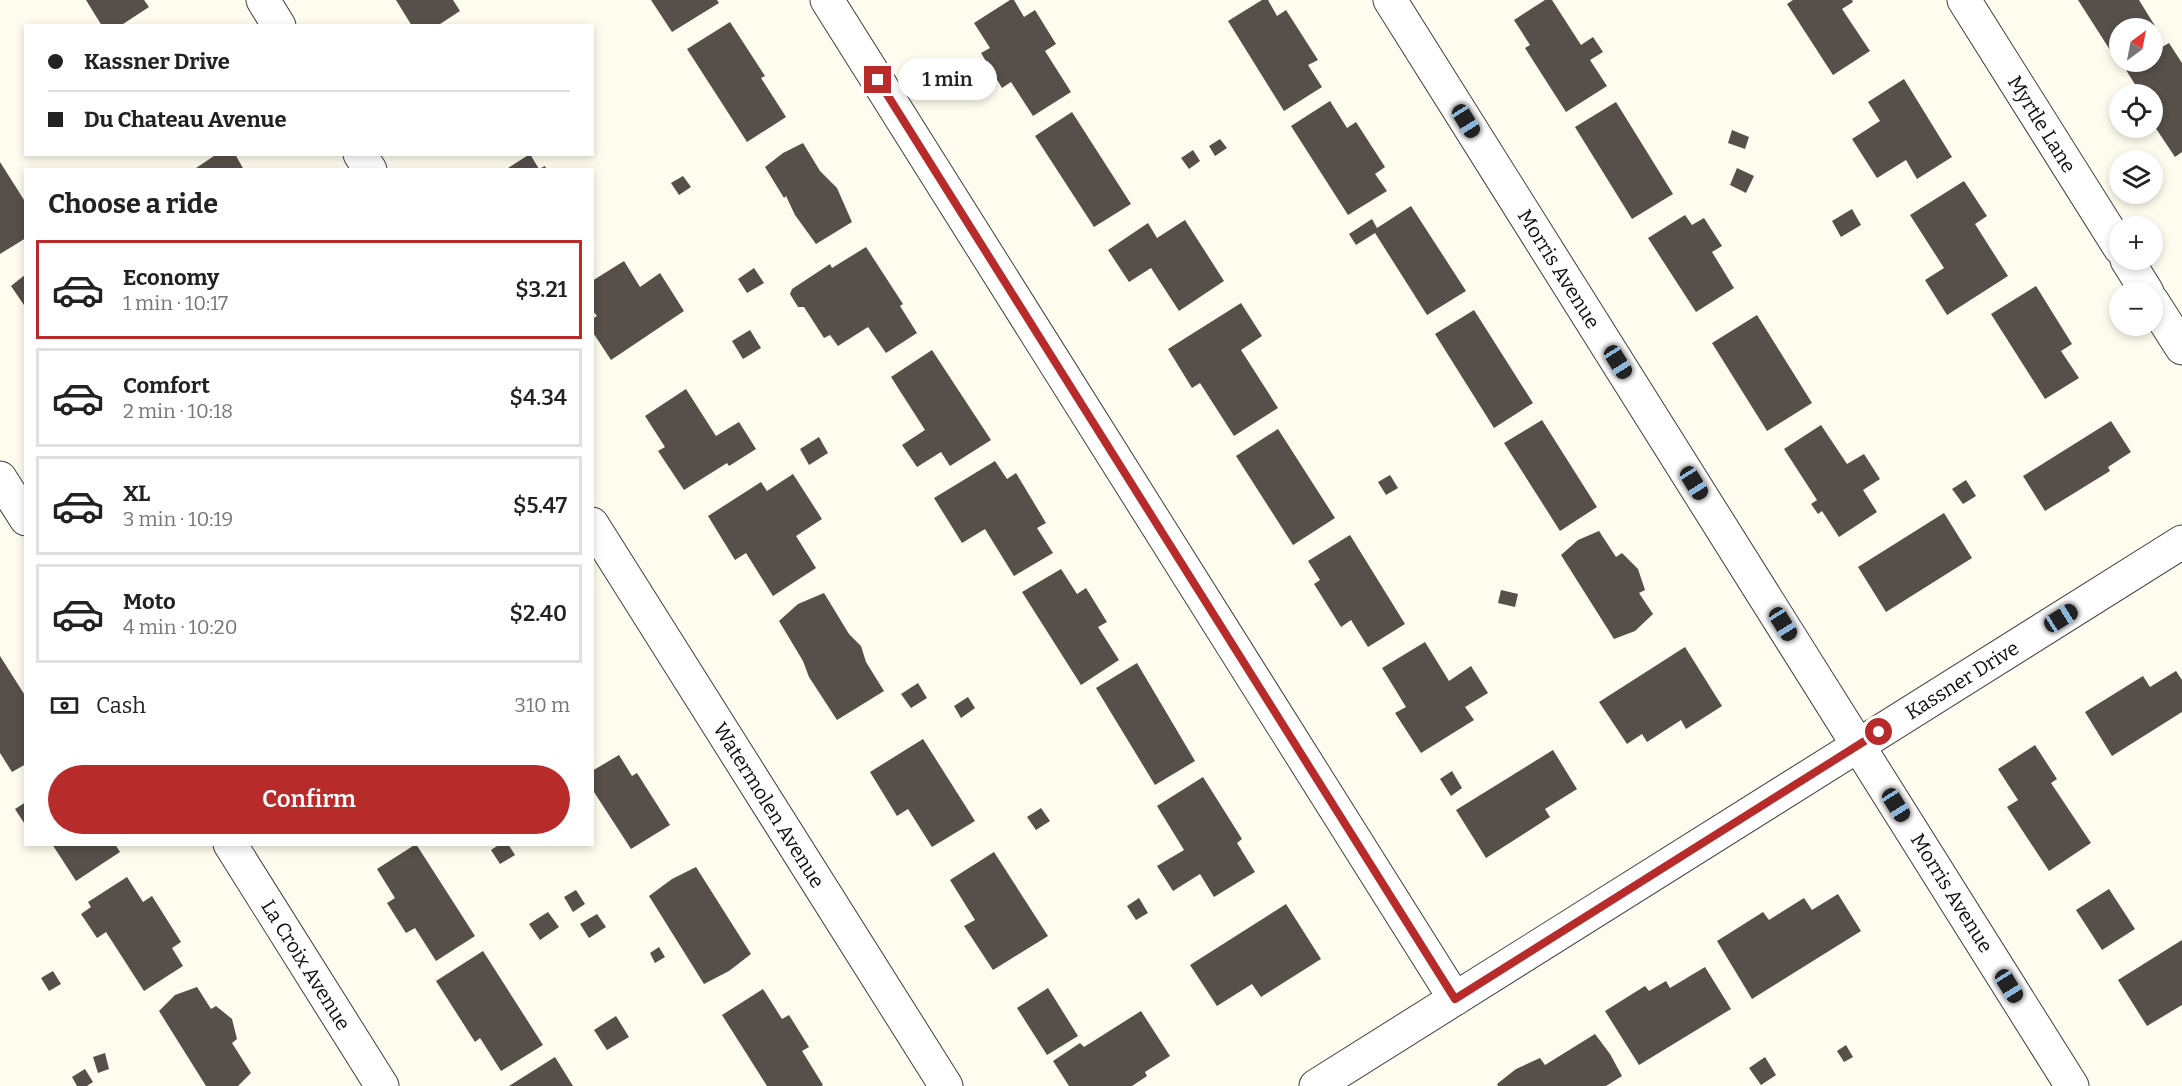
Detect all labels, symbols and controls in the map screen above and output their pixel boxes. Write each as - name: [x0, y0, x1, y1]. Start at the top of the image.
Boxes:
- north arrow: [2109, 18, 2163, 72]
- map controls: [2109, 18, 2163, 336]
- text: Kassner Drive: [84, 48, 230, 75]
- callout: 1 min: [899, 59, 998, 101]
- route end: [864, 66, 891, 93]
- text: 1 min: [922, 67, 973, 91]
- street label: Myrtle Lane: [2003, 71, 2081, 177]
- button: locate: [2109, 84, 2163, 138]
- car: [1449, 101, 1483, 141]
- text: Du Chateau Avenue: [84, 106, 287, 133]
- button: layers: [2109, 150, 2163, 204]
- text: Choose a ride: [48, 188, 218, 220]
- street label: Morris Avenue: [1513, 205, 1605, 333]
- button: +: [2109, 216, 2163, 270]
- icon: car: [51, 263, 105, 317]
- text: Economy: [123, 264, 219, 291]
- text: $3.21: [515, 276, 567, 303]
- button: −: [2109, 282, 2163, 336]
- text: 1 min · 10:17: [123, 291, 228, 315]
- car: [1601, 342, 1635, 382]
- icon: car: [51, 371, 105, 425]
- text: Comfort: [123, 372, 210, 399]
- text: $4.34: [509, 384, 567, 411]
- text: 2 min · 10:18: [123, 399, 233, 423]
- car: [1677, 463, 1711, 503]
- icon: car: [51, 479, 105, 533]
- text: XL: [123, 480, 150, 507]
- text: $5.47: [513, 492, 567, 519]
- text: 3 min · 10:19: [123, 507, 233, 531]
- icon: car: [51, 587, 105, 641]
- text: Moto: [123, 588, 176, 615]
- text: $2.40: [510, 600, 567, 627]
- car: [2041, 601, 2081, 635]
- car: [1766, 604, 1800, 644]
- text: 4 min · 10:20: [123, 615, 237, 639]
- street label: Kassner Drive: [1901, 636, 2023, 724]
- icon: cash: [48, 689, 81, 722]
- text: Cash: [96, 692, 146, 719]
- text: 310 m: [515, 693, 570, 717]
- street label: Watermolen Avenue: [708, 718, 830, 892]
- route start: [1865, 718, 1892, 745]
- button: Confirm: [48, 765, 570, 834]
- car: [1879, 785, 1913, 825]
- street label: Morris Avenue: [1906, 829, 1998, 957]
- street label: La Croix Avenue: [256, 896, 356, 1034]
- car: [1992, 966, 2026, 1006]

